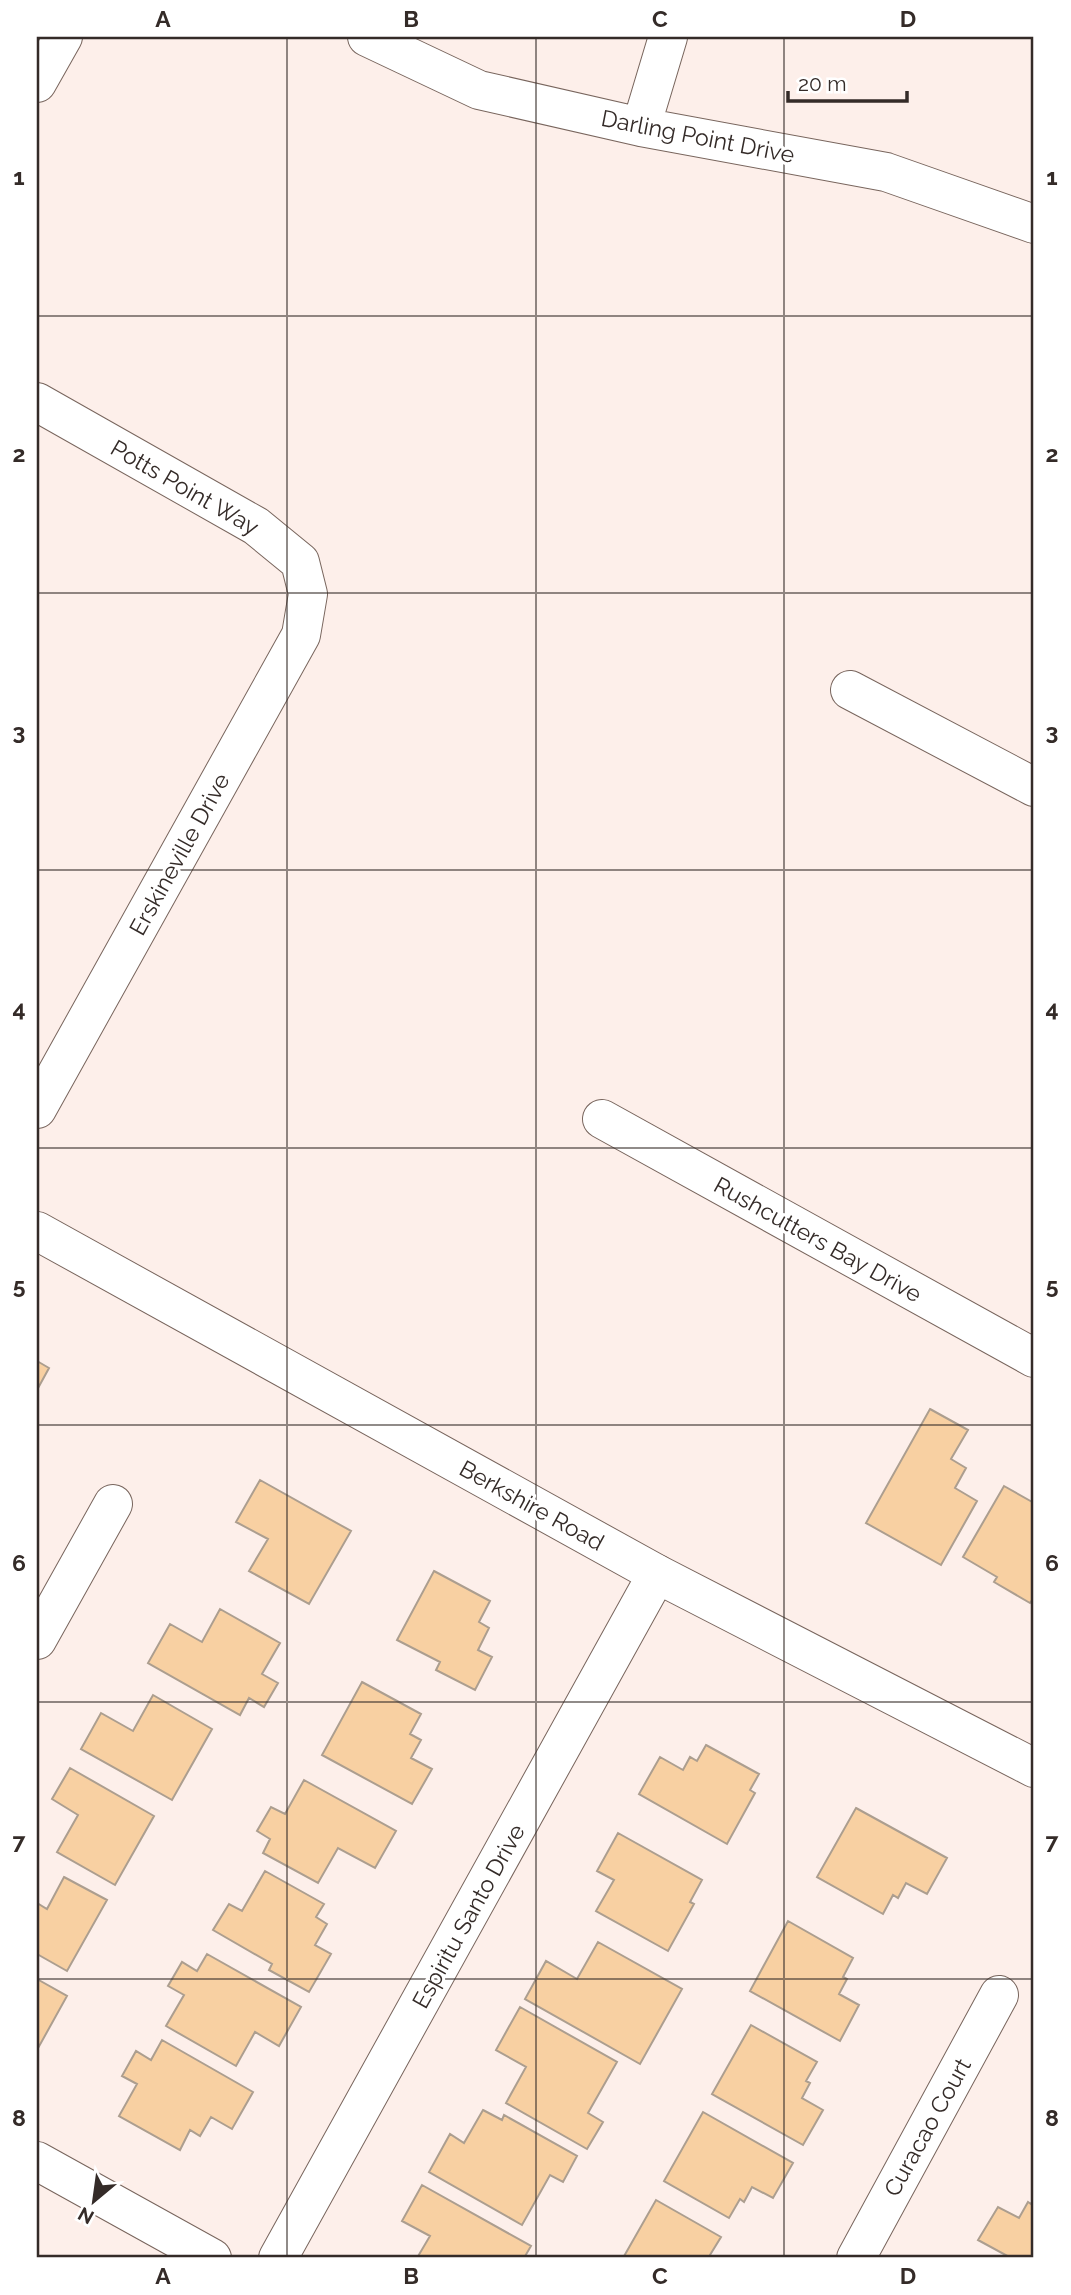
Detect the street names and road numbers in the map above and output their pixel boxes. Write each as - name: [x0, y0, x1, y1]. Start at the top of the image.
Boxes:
- street label: Darling Point Drive: [599, 104, 797, 168]
- street label: Potts Point Way: [106, 434, 264, 540]
- street label: Erskineville Drive: [123, 768, 235, 940]
- street label: Rushcutters Bay Drive: [709, 1171, 927, 1307]
- street label: Berkshire Road: [455, 1454, 609, 1556]
- street label: Espiritu Santo Drive: [406, 1819, 530, 2013]
- street label: Curacao Court: [878, 2053, 976, 2201]

